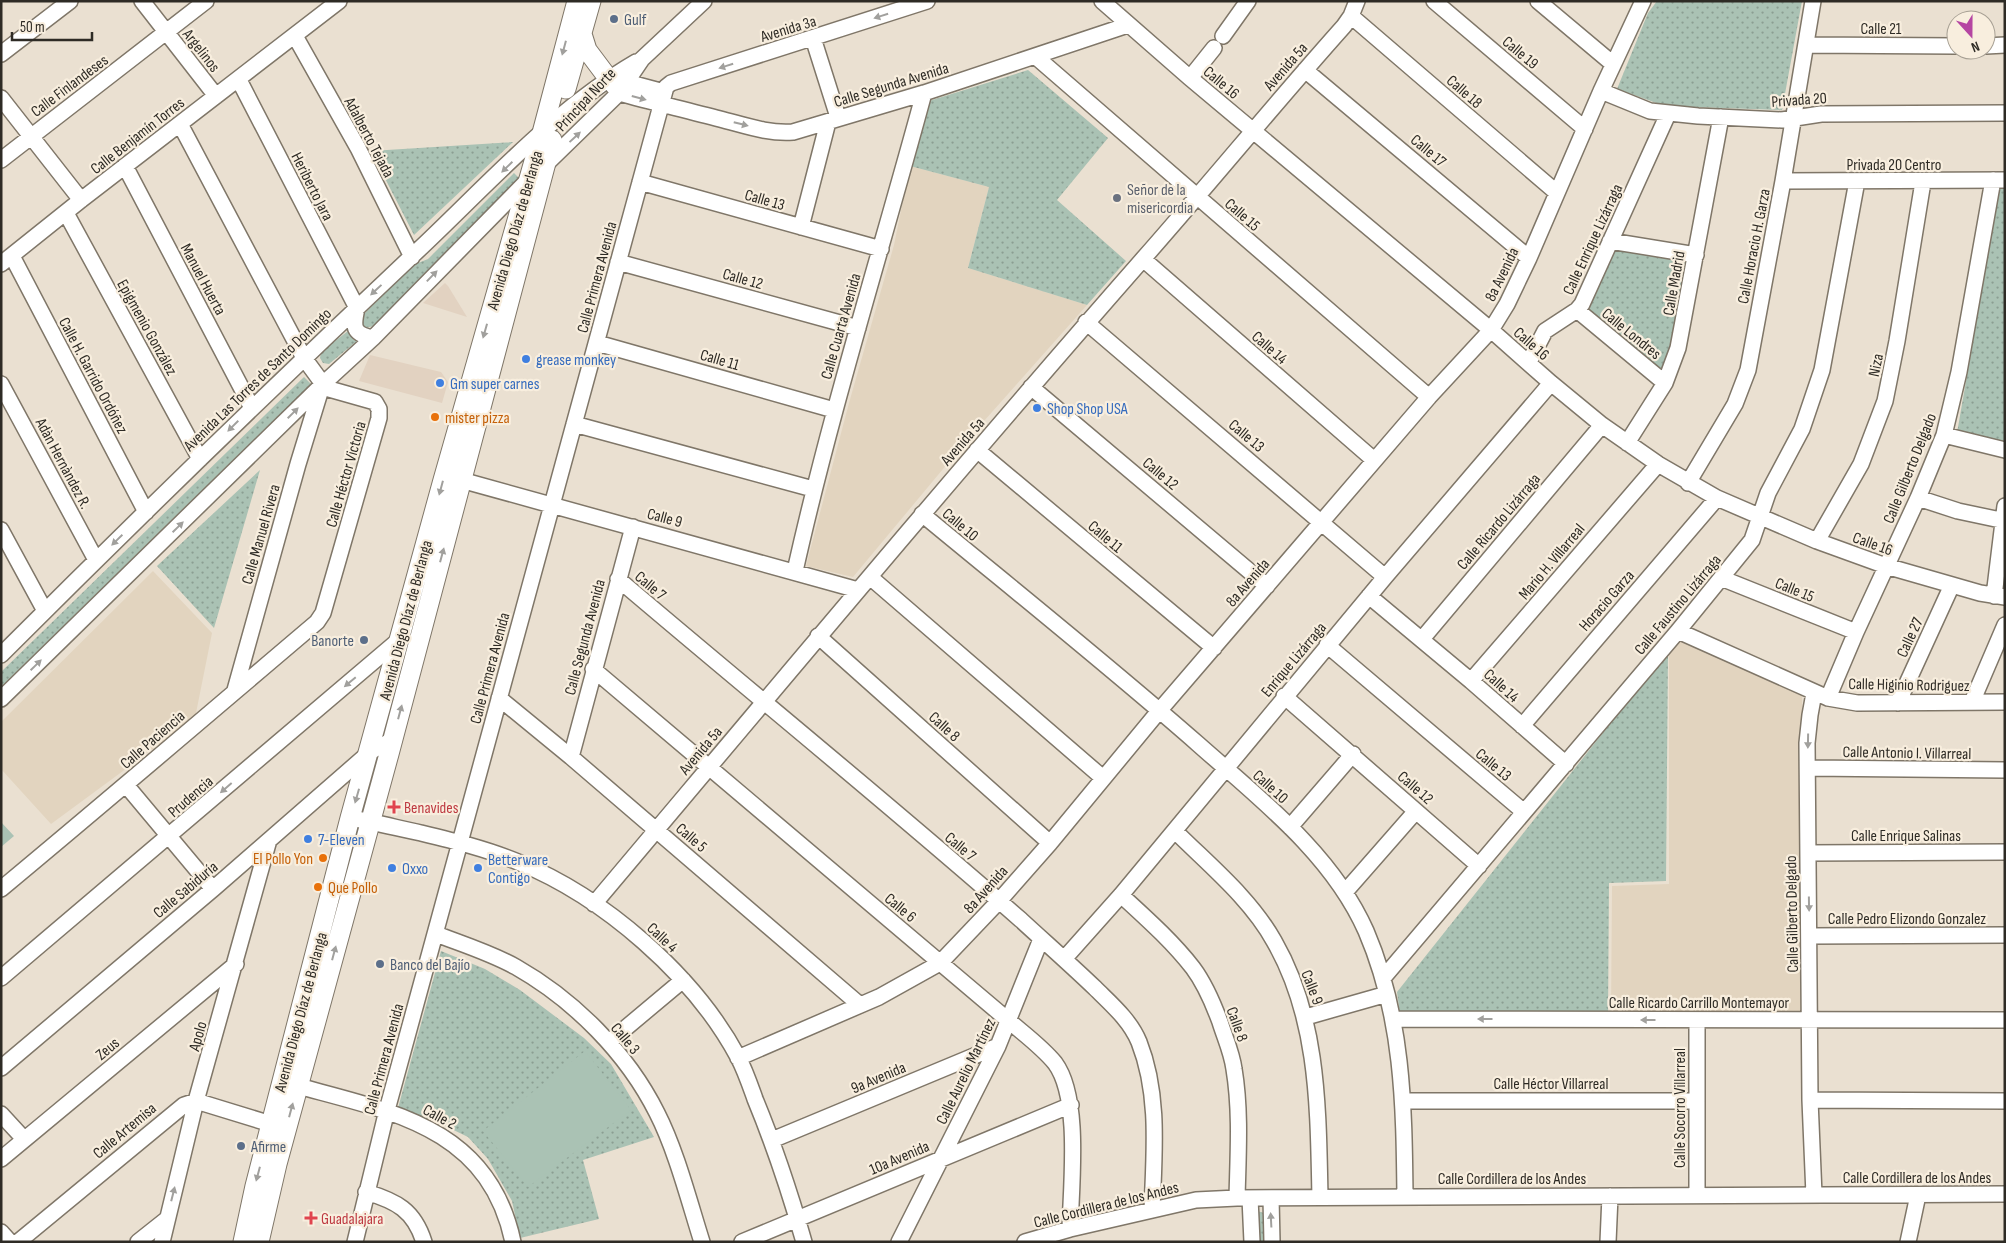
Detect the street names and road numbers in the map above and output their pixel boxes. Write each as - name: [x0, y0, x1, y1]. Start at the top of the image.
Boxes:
- street label: Avenida 3a: [757, 12, 819, 47]
- street label: Calle 21: [1861, 20, 1902, 39]
- street label: Argelinos: [177, 25, 224, 77]
- street label: Calle 19: [1498, 33, 1542, 74]
- street label: Avenida 5a: [1260, 39, 1312, 95]
- street label: Calle Finlandeses: [28, 51, 112, 121]
- street label: Calle Segunda Avenida: [832, 59, 951, 112]
- street label: Calle 16: [1199, 63, 1243, 104]
- street label: Principal Norte: [552, 64, 620, 136]
- street label: Calle 18: [1442, 71, 1486, 113]
- street label: Privada 20: [1771, 89, 1827, 112]
- street label: Calle Benjamín Torres: [87, 94, 189, 179]
- street label: Adalberto Tejada: [339, 94, 398, 181]
- street label: Calle 17: [1406, 131, 1450, 172]
- street label: Heriberto Jara: [286, 149, 337, 224]
- street label: Avenida Diego Díaz de Berlanga: [483, 149, 547, 313]
- street label: Privada 20 Centro: [1847, 156, 1941, 175]
- street label: Calle Enrique Lizárraga: [1559, 181, 1627, 298]
- street label: Calle 13: [742, 186, 787, 215]
- street label: Calle Horacio H. Garza: [1734, 187, 1775, 305]
- street label: Calle 15: [1220, 195, 1264, 236]
- street label: Calle Primera Avenida: [573, 220, 621, 335]
- street label: Manuel Huerta: [176, 241, 229, 319]
- street label: 8a Avenida: [1481, 245, 1523, 305]
- street label: Calle Madrid: [1659, 250, 1689, 317]
- street label: Calle 12: [720, 265, 765, 294]
- street label: Calle Cuarta Avenida: [817, 271, 866, 382]
- street label: Epigmenio González: [112, 276, 181, 379]
- street label: Calle Londres: [1597, 304, 1665, 364]
- street label: Avenida Las Torres de Santo Domingo: [180, 305, 336, 456]
- street label: Calle H. Garrido Ordóñez: [54, 314, 131, 437]
- street label: Calle 16: [1509, 323, 1553, 365]
- street label: Calle 14: [1247, 328, 1291, 369]
- street label: Calle 11: [698, 346, 742, 375]
- street label: Niza: [1865, 352, 1888, 379]
- street label: Calle Gilberto Delgado: [1880, 411, 1941, 526]
- street label: Adàn Hernàndez R.: [30, 414, 94, 512]
- street label: Avenida 5a: [937, 414, 989, 470]
- street label: Calle 13: [1224, 416, 1268, 457]
- street label: Calle Héctor Victoria: [322, 419, 371, 530]
- street label: Calle 12: [1138, 454, 1182, 495]
- street label: Calle Ricardo Lizárraga: [1453, 470, 1545, 574]
- street label: Calle Manuel Rivera: [238, 482, 285, 587]
- street label: Calle 9: [645, 505, 684, 532]
- street label: Calle 10: [938, 505, 982, 546]
- street label: Calle 11: [1084, 517, 1127, 557]
- street label: Mario H. Villarreal: [1515, 520, 1589, 604]
- street label: Calle 16: [1850, 528, 1895, 560]
- street label: Avenida Diego Díaz de Berlanga: [376, 538, 437, 703]
- street label: Calle Faustino Lizárraga: [1631, 551, 1726, 659]
- street label: 8a Avenida: [1222, 555, 1274, 611]
- street label: Horacio Garza: [1576, 567, 1639, 635]
- street label: Calle 7: [631, 568, 670, 605]
- street label: Calle 15: [1772, 574, 1817, 607]
- street label: Calle Segunda Avenida: [561, 577, 610, 697]
- street label: Calle Primera Avenida: [466, 611, 514, 726]
- street label: Calle 27: [1893, 614, 1928, 660]
- street label: Enrique Lizárraga: [1257, 619, 1331, 701]
- street label: Calle 14: [1479, 665, 1523, 707]
- street label: Calle Higinio Rodriguez: [1848, 675, 1970, 696]
- street label: Calle Paciencia: [117, 707, 189, 773]
- street label: Calle 8: [924, 708, 964, 746]
- street label: Avenida 5a: [675, 723, 727, 780]
- street label: Calle Antonio I. Villarreal: [1842, 743, 1971, 764]
- street label: Calle 13: [1471, 745, 1515, 786]
- street label: Calle 10: [1248, 766, 1292, 808]
- street label: Calle 12: [1393, 768, 1437, 809]
- street label: Prudencia: [165, 772, 217, 822]
- street label: Calle 5: [672, 819, 710, 857]
- street label: Calle Enrique Salinas: [1851, 827, 1961, 846]
- street label: Calle 7: [941, 829, 980, 866]
- street label: Calle Gilberto Delgado: [1782, 855, 1803, 973]
- street label: Calle Sabiduría: [150, 858, 222, 923]
- street label: 8a Avenida: [960, 862, 1012, 918]
- street label: Calle 6: [880, 889, 920, 927]
- street label: Calle Pedro Elizondo Gonzalez: [1828, 910, 1986, 929]
- street label: Calle 4: [643, 919, 682, 957]
- street label: Avenida Diego Díaz de Berlanga: [271, 930, 332, 1095]
- street label: Calle 9: [1296, 967, 1327, 1008]
- street label: Calle Ricardo Carrillo Montemayor: [1609, 994, 1790, 1013]
- street label: Calle Primera Avenida: [360, 1002, 408, 1117]
- street label: Calle 8: [1222, 1005, 1252, 1044]
- street label: Calle Aurelio Martínez: [932, 1015, 1000, 1128]
- street label: Apolo: [185, 1019, 212, 1054]
- street label: Calle 3: [606, 1019, 643, 1059]
- street label: Zeus: [92, 1034, 124, 1065]
- street label: Calle Socorro Villarreal: [1671, 1048, 1690, 1168]
- street label: 9a Avenida: [848, 1058, 909, 1098]
- street label: Calle Héctor Villarreal: [1494, 1075, 1608, 1094]
- street label: Calle Artemisa: [89, 1099, 160, 1163]
- street label: Calle 2: [419, 1101, 459, 1134]
- street label: 10a Avenida: [867, 1137, 932, 1179]
- street label: Calle Cordillera de los Andes: [1843, 1169, 1992, 1188]
- street label: Calle Cordillera de los Andes: [1438, 1170, 1587, 1189]
- street label: Calle Cordillera de los Andes: [1032, 1178, 1181, 1233]

